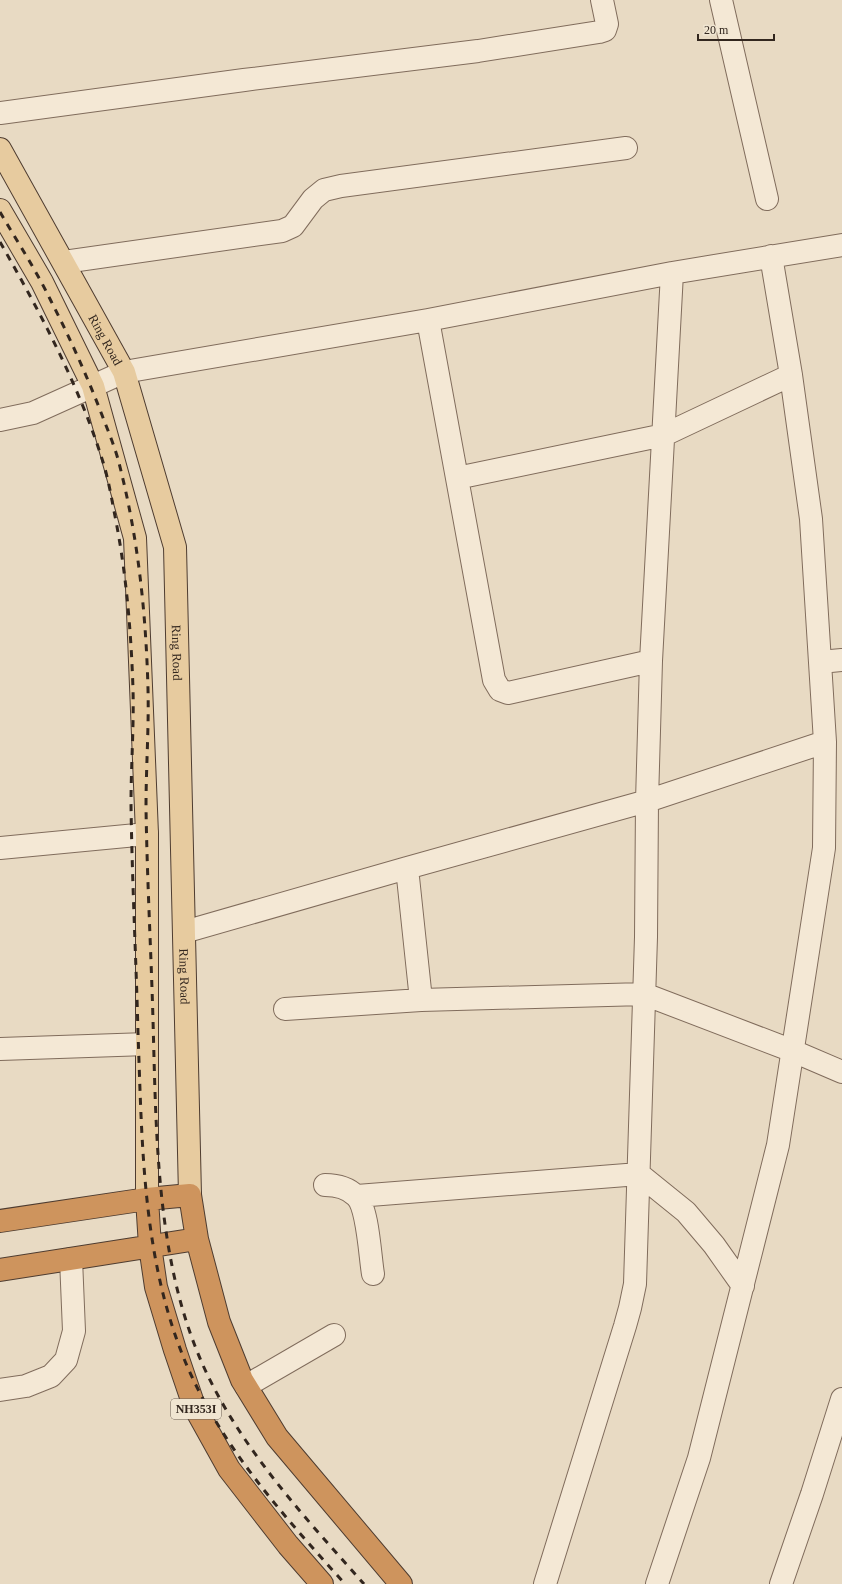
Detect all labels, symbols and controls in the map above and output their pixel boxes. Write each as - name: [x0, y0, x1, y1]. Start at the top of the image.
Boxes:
- scale bar: [698, 16, 774, 42]
- text: 20 m: [704, 23, 729, 37]
- street label: Ring Road: [86, 311, 126, 368]
- street label: Ring Road: [169, 624, 186, 681]
- street label: Ring Road: [177, 948, 193, 1005]
- road number: NH353I: [171, 1399, 221, 1419]

